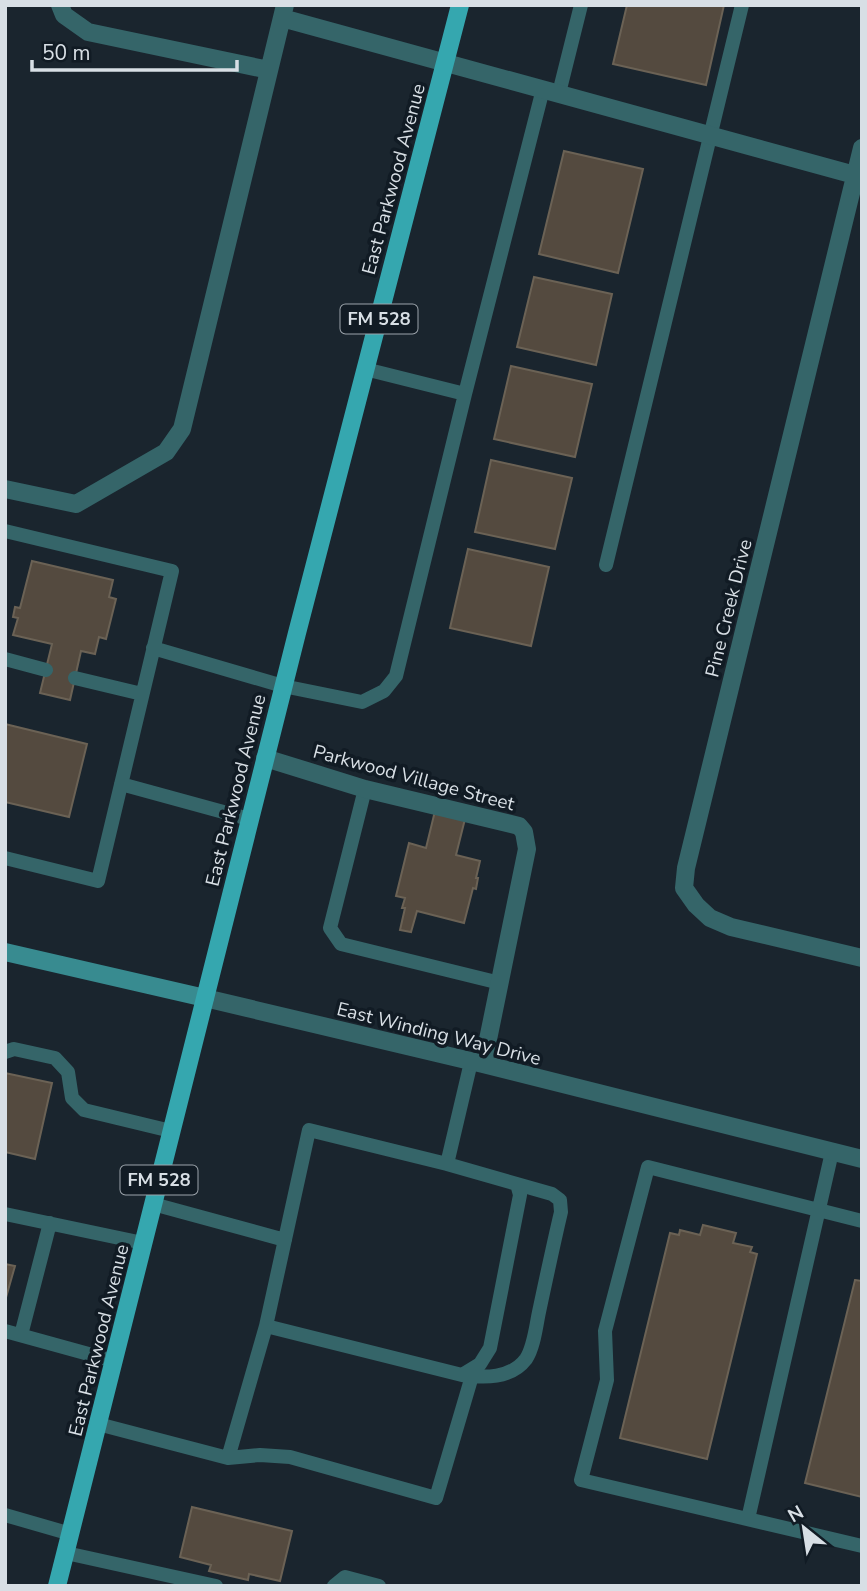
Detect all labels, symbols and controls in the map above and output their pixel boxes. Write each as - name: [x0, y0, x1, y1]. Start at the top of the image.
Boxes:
- scale bar: [32, 28, 236, 72]
- text: 50 m: [42, 39, 91, 67]
- street label: East Parkwood Avenue: [356, 81, 432, 278]
- road number: FM 528: [340, 304, 418, 334]
- street label: Pine Creek Drive: [699, 537, 759, 680]
- street label: East Parkwood Avenue: [200, 692, 272, 889]
- street label: Parkwood Village Street: [310, 739, 518, 817]
- street label: East Winding Way Drive: [334, 996, 544, 1072]
- road number: FM 528: [120, 1166, 198, 1195]
- street label: East Parkwood Avenue: [63, 1242, 135, 1439]
- north arrow: [769, 1493, 839, 1563]
- text: N: [783, 1499, 809, 1529]

